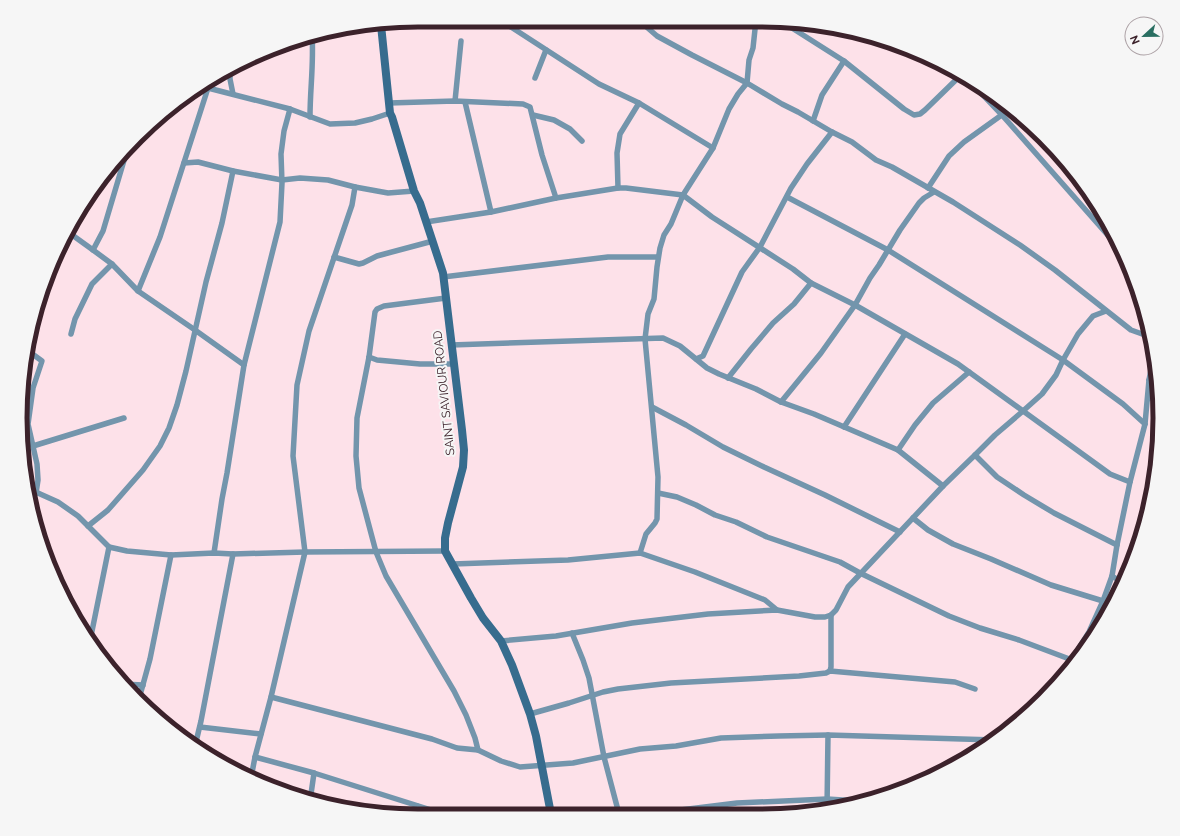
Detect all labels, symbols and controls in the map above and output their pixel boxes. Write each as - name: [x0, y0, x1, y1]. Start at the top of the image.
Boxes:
- north arrow: [1124, 16, 1164, 56]
- text: N: [1128, 33, 1143, 46]
- street label: SAINT SAVIOUR ROAD: [430, 330, 458, 456]

